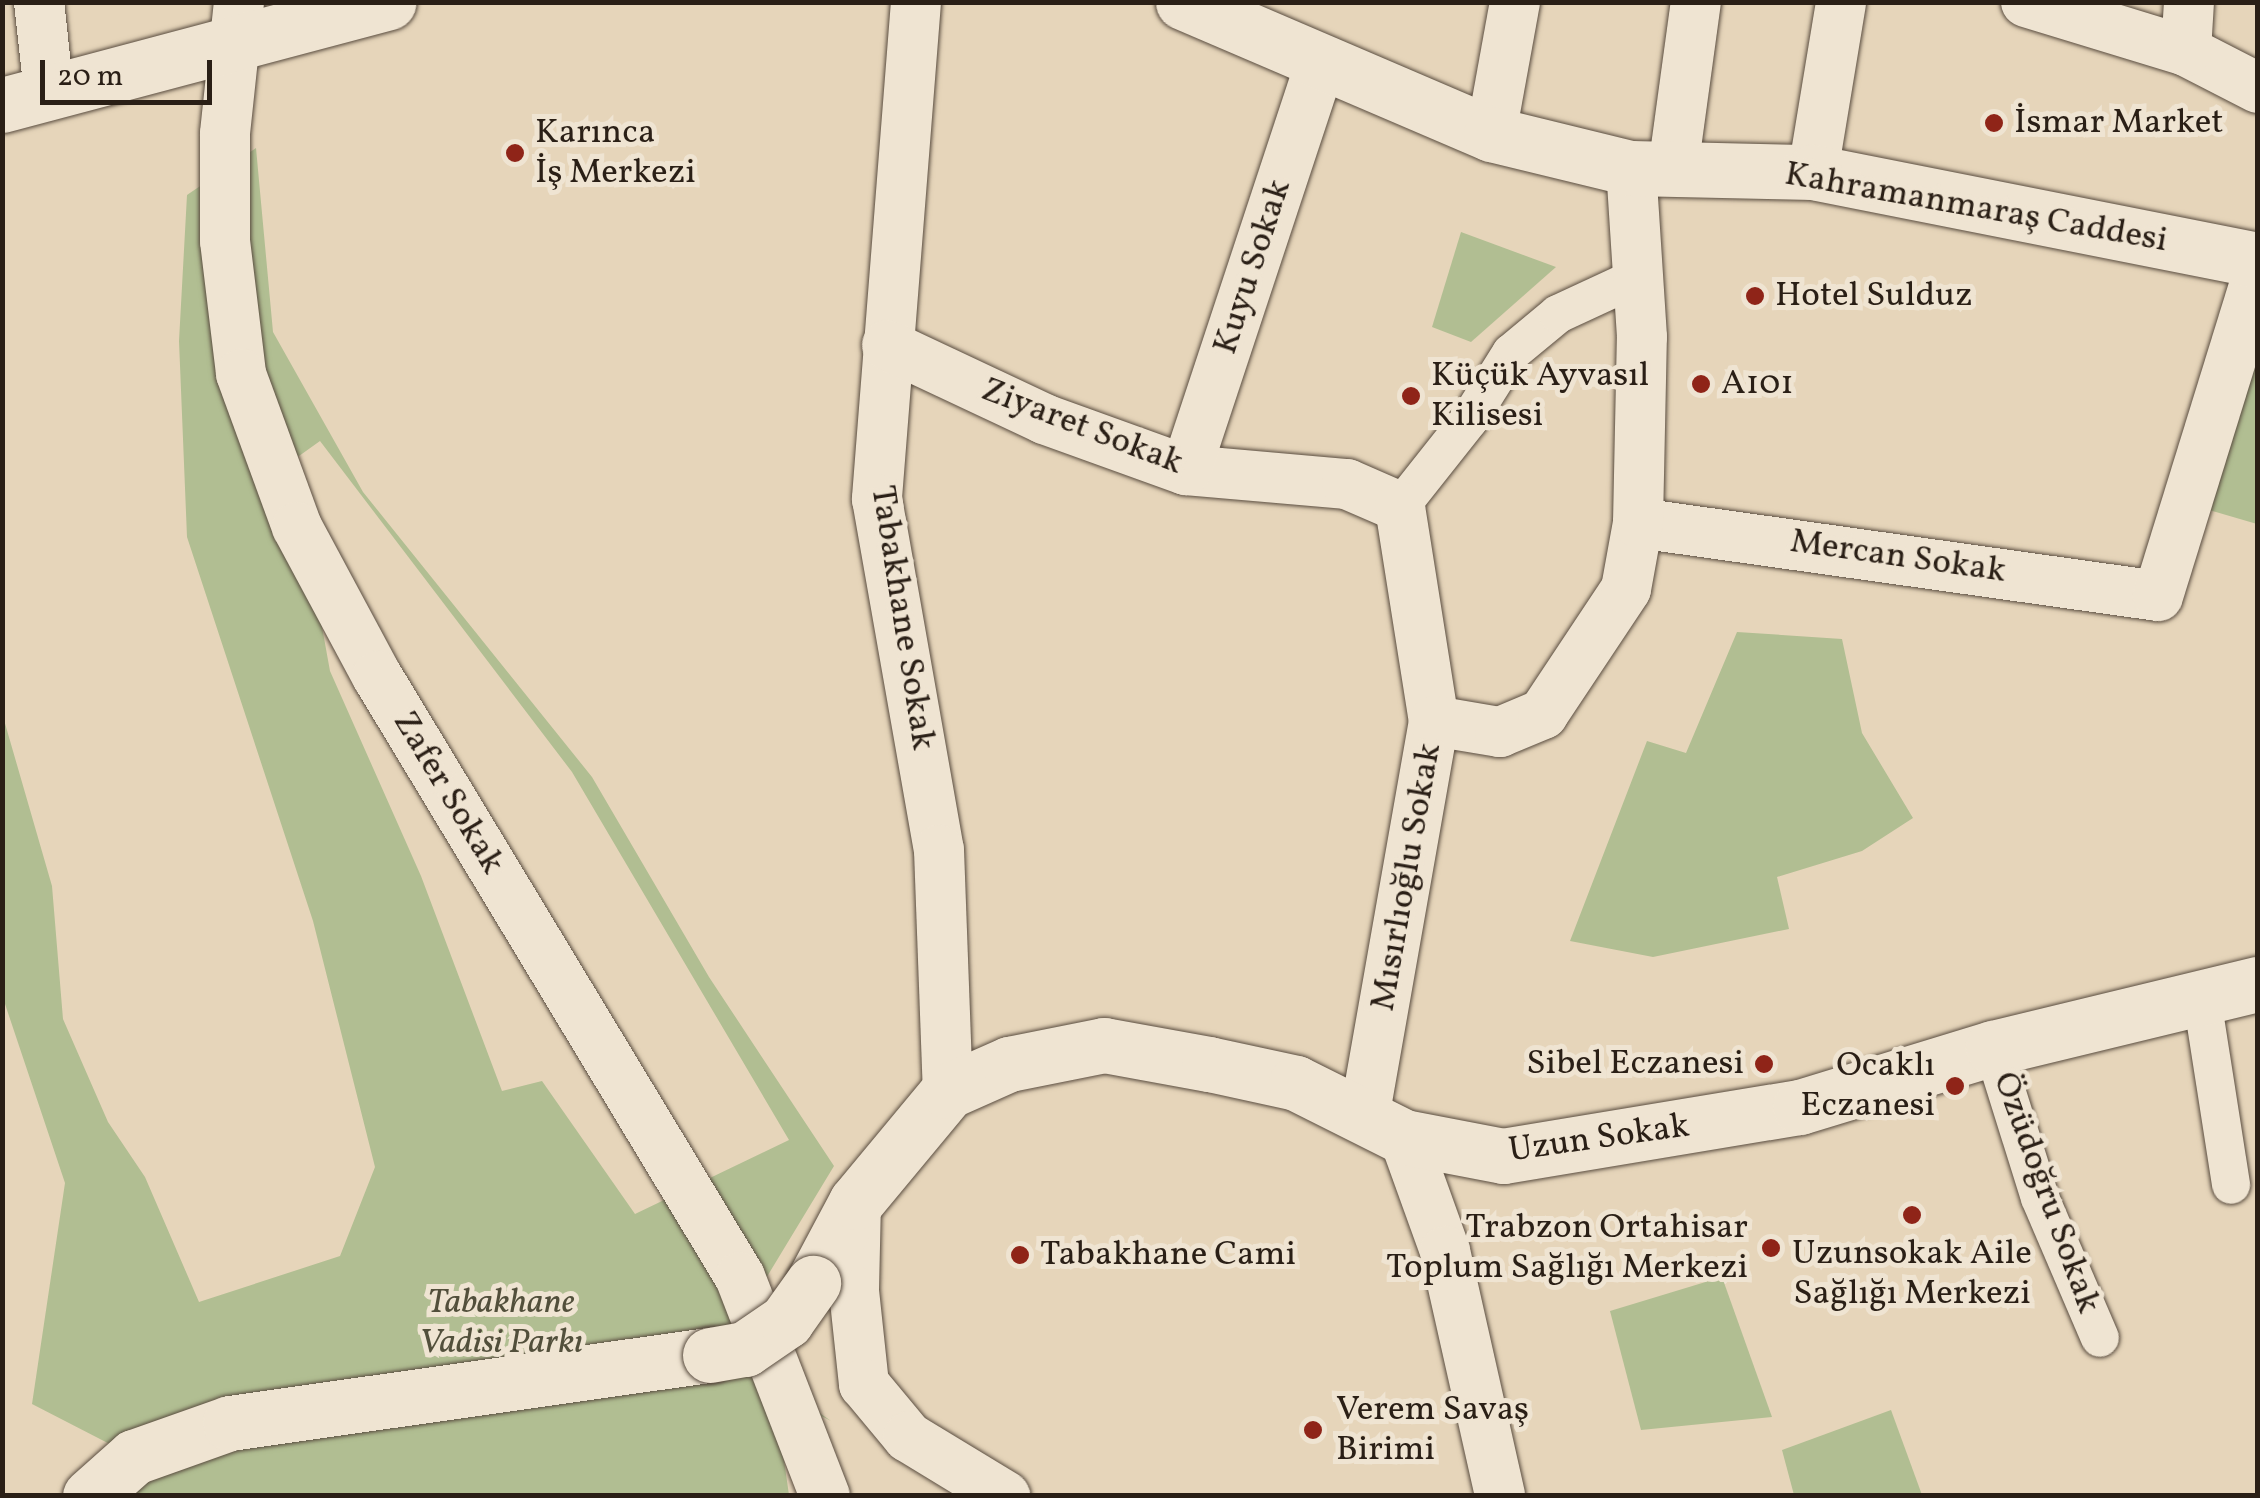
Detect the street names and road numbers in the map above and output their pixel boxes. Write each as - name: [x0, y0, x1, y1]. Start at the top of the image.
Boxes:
- street label: Kahramanmaraş Caddesi: [1781, 154, 2171, 262]
- street label: Kuyu Sokak: [1205, 174, 1301, 360]
- street label: Ziyaret Sokak: [975, 369, 1189, 485]
- street label: Tabakhane Sokak: [860, 483, 944, 753]
- street label: Mercan Sokak: [1787, 521, 2009, 593]
- street label: Zafer Sokak: [383, 704, 513, 882]
- street label: Mısırlıoğlu Sokak: [1363, 740, 1451, 1014]
- street label: Özüdoğru Sokak: [1983, 1067, 2109, 1319]
- street label: Uzun Sokak: [1506, 1106, 1692, 1172]

